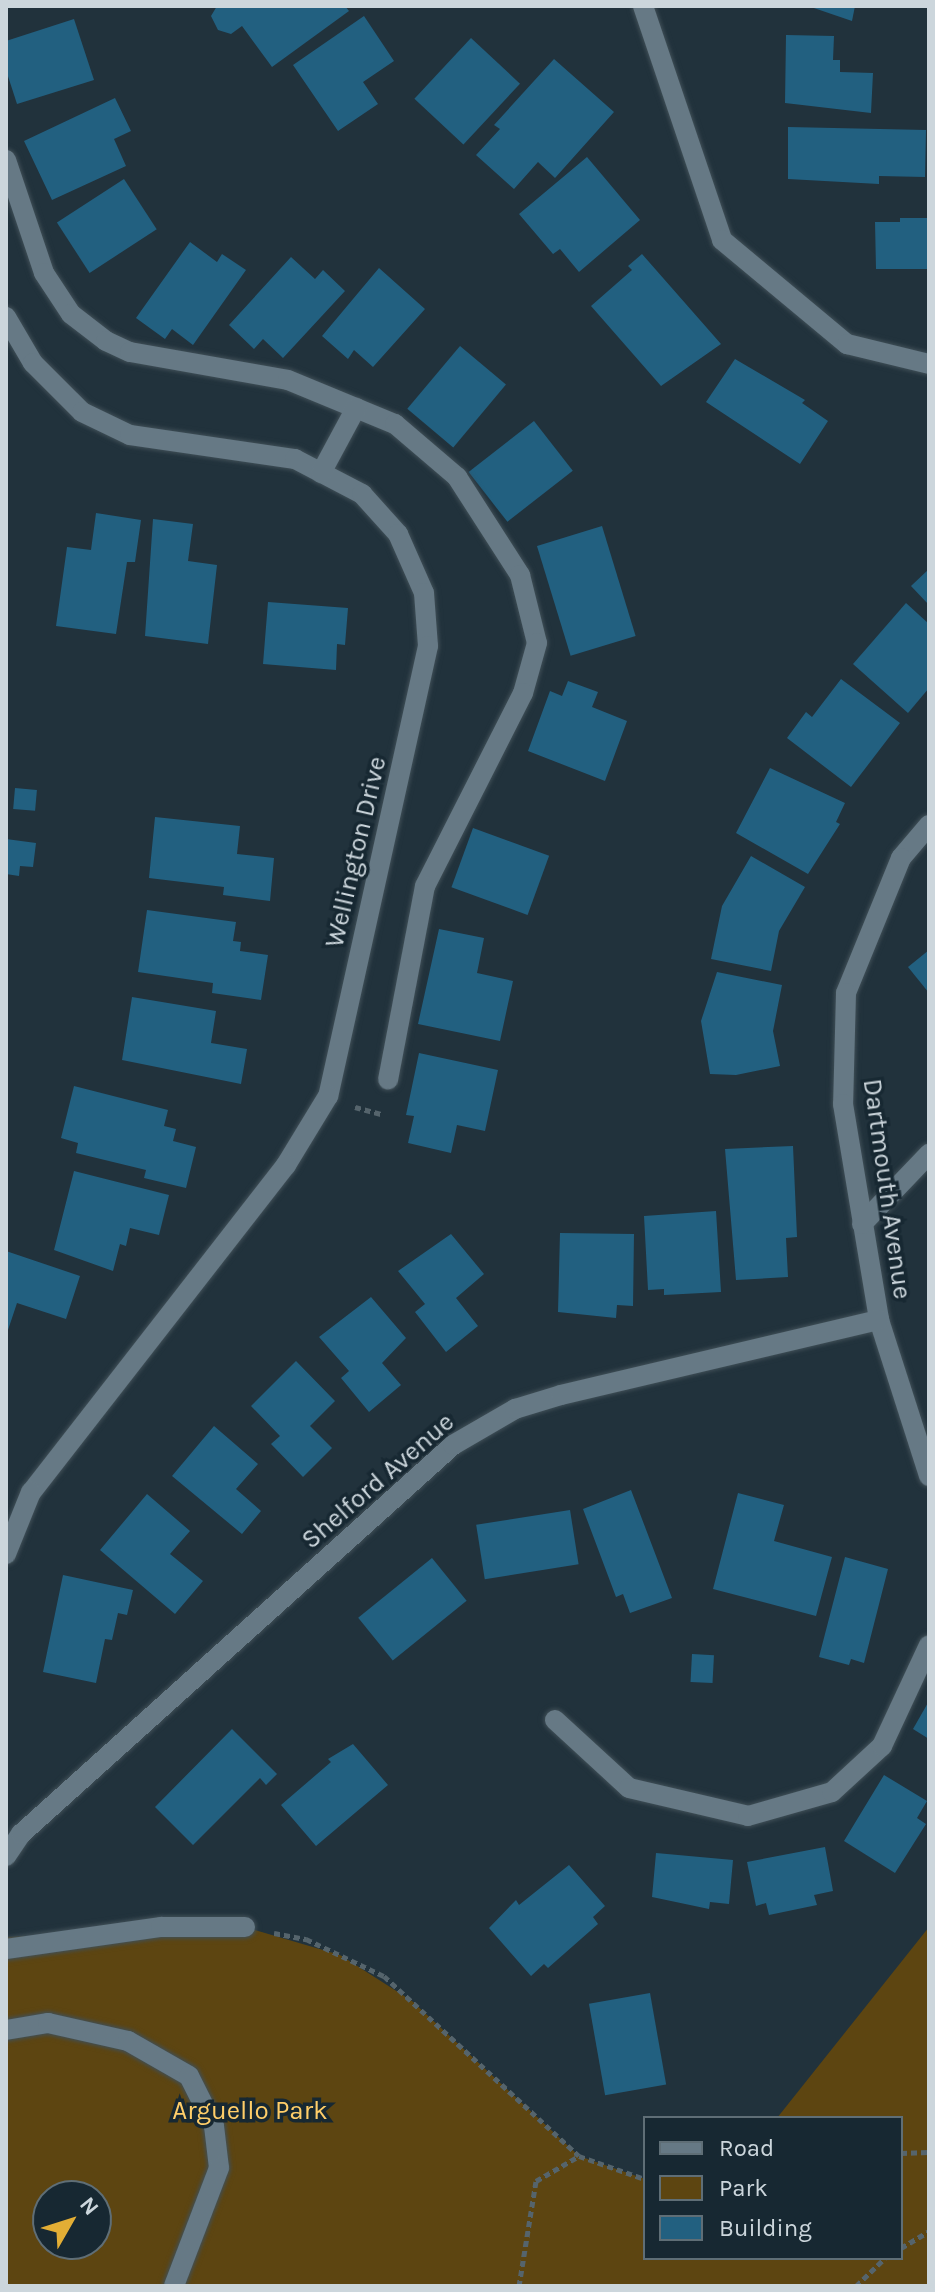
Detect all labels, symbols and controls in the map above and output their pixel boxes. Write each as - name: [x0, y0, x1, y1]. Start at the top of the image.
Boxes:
- street label: Wellington Drive: [319, 753, 393, 951]
- street label: Dartmouth Avenue: [856, 1077, 918, 1301]
- street label: Shelford Avenue: [295, 1406, 461, 1556]
- park label: Arguello Park: [172, 2095, 328, 2127]
- legend: [643, 2116, 903, 2260]
- text: Road: [719, 2134, 774, 2162]
- text: Park: [719, 2174, 768, 2202]
- north arrow: [32, 2180, 112, 2260]
- text: N: [74, 2192, 104, 2220]
- text: Building: [719, 2214, 812, 2242]

